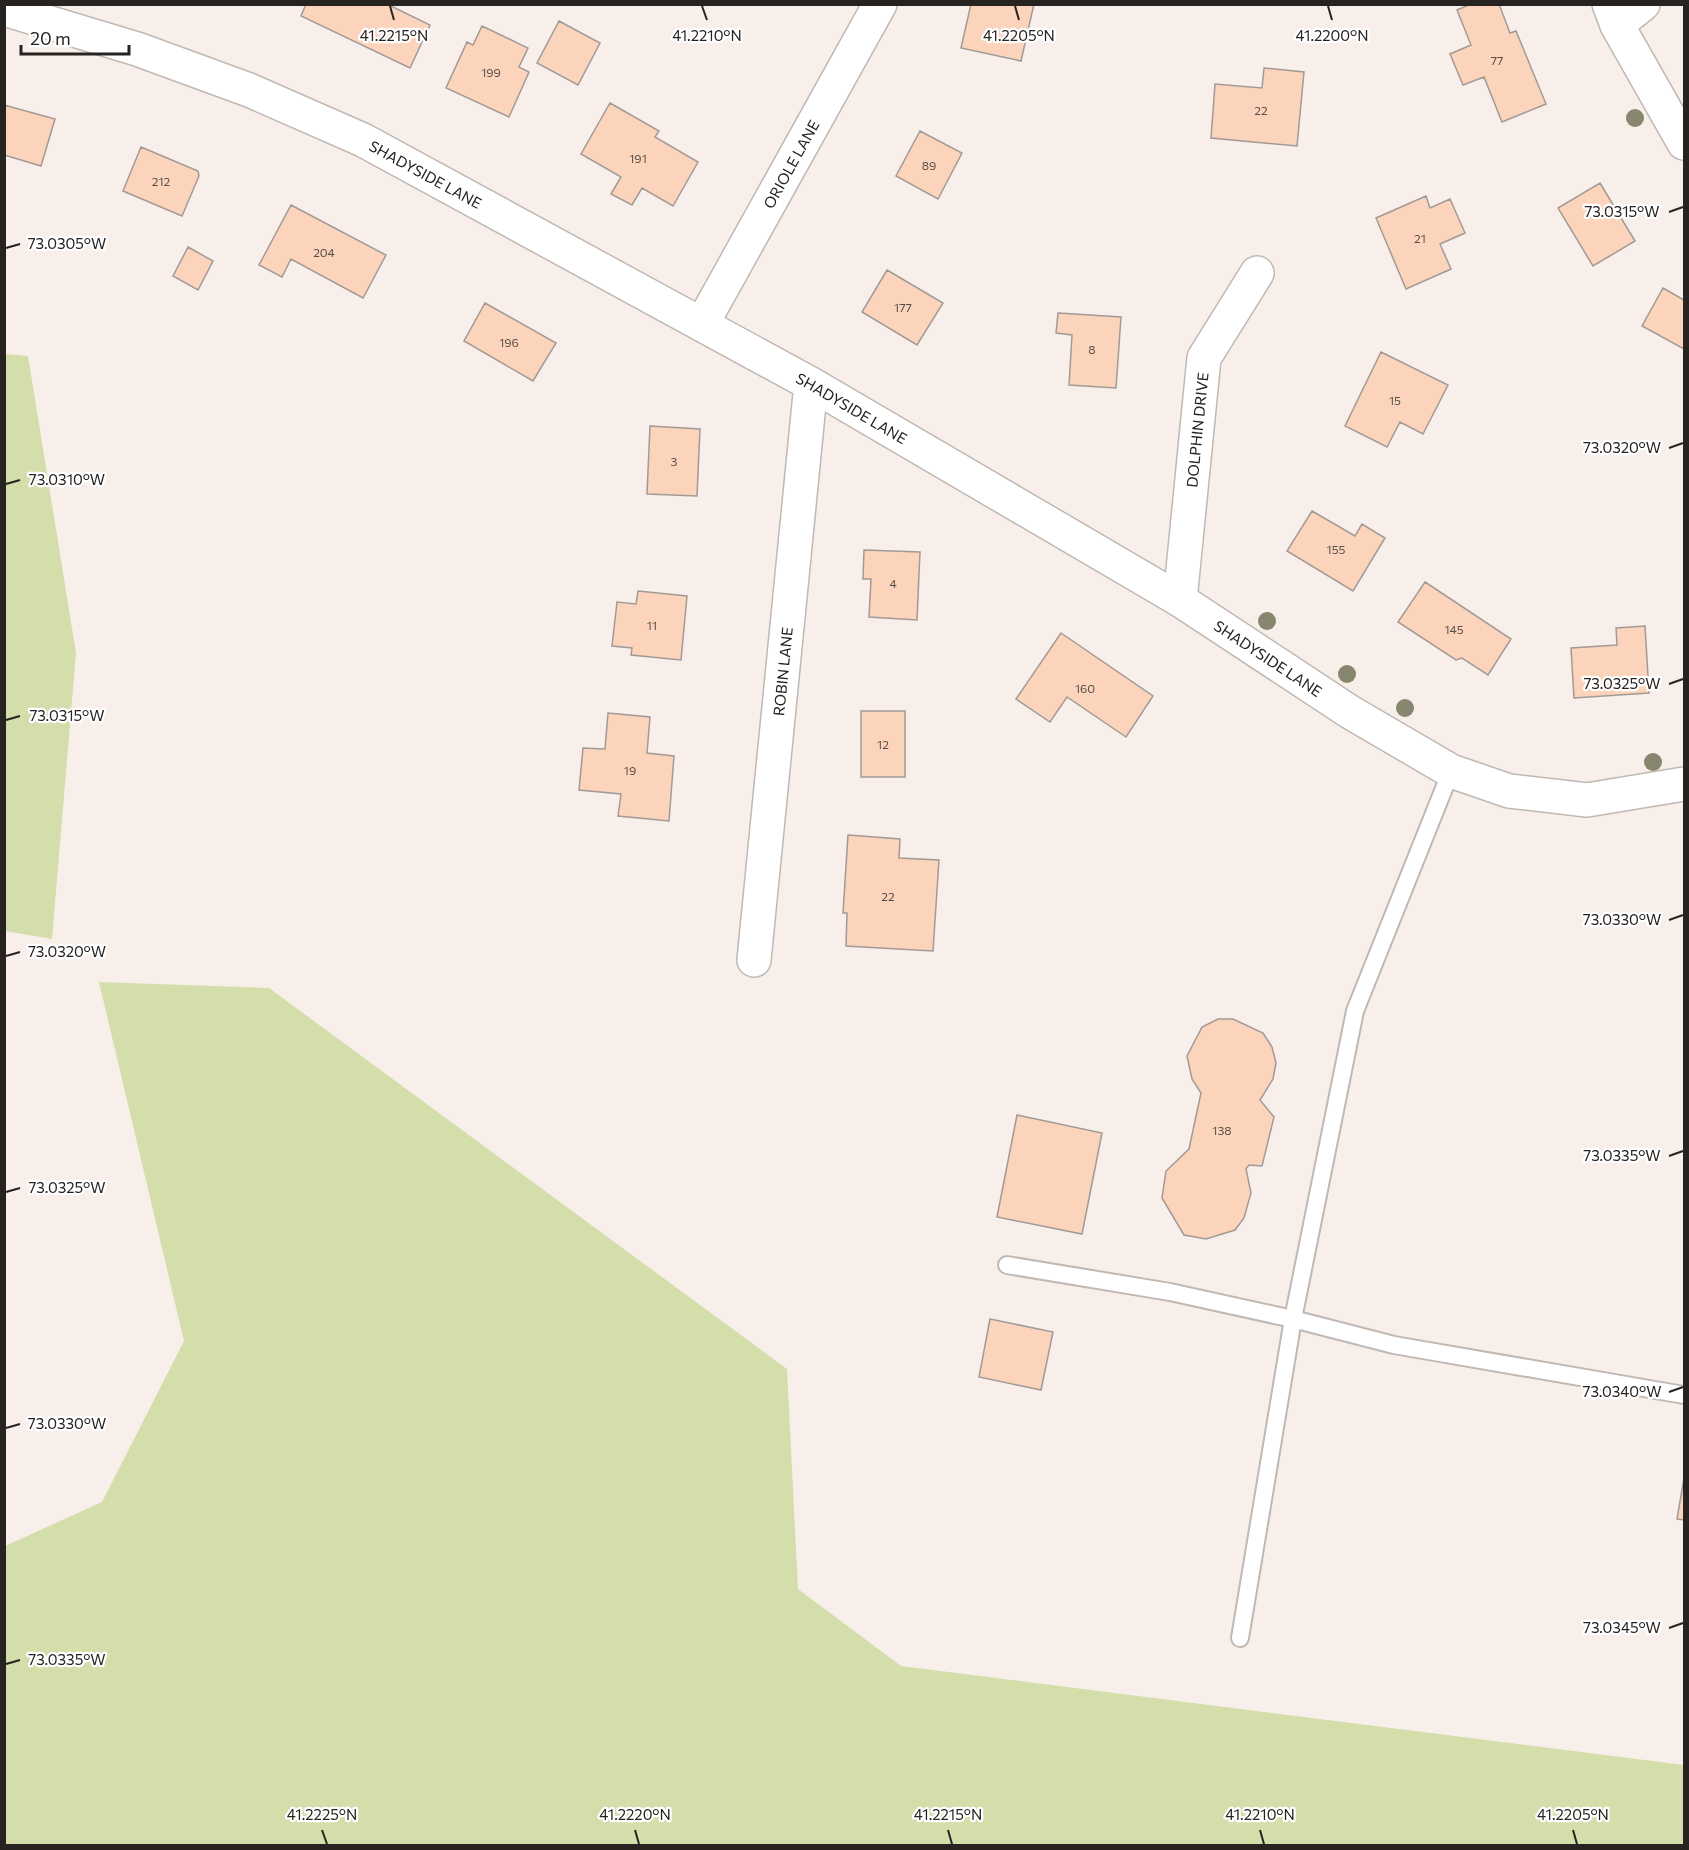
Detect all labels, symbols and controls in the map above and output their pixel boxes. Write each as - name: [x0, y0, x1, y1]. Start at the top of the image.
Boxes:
- scale bar: [21, 18, 129, 56]
- text: 41.2215°N: [360, 26, 428, 44]
- text: 41.2210°N: [672, 26, 742, 44]
- text: 41.2205°N: [983, 26, 1055, 44]
- text: 41.2200°N: [1295, 26, 1369, 44]
- text: 20 m: [30, 27, 71, 49]
- house number: 77: [1491, 53, 1503, 67]
- house number: 199: [481, 65, 501, 79]
- house number: 22: [1254, 103, 1268, 117]
- street label: ORIOLE LANE: [759, 117, 823, 211]
- street label: SHADYSIDE LANE: [366, 136, 485, 212]
- house number: 191: [629, 151, 647, 165]
- house number: 89: [922, 158, 936, 172]
- house number: 212: [152, 174, 171, 188]
- text: 73.0315°W: [1584, 202, 1660, 220]
- house number: 21: [1414, 231, 1426, 245]
- text: 73.0305°W: [28, 234, 106, 252]
- house number: 204: [313, 245, 335, 259]
- house number: 177: [894, 300, 912, 314]
- house number: 196: [499, 335, 519, 349]
- house number: 8: [1088, 342, 1096, 356]
- street label: SHADYSIDE LANE: [793, 369, 910, 447]
- street label: DOLPHIN DRIVE: [1182, 371, 1212, 488]
- house number: 15: [1389, 393, 1401, 407]
- text: 73.0320°W: [1583, 438, 1661, 456]
- house number: 3: [671, 454, 678, 468]
- text: 73.0310°W: [29, 470, 105, 488]
- house number: 155: [1327, 542, 1346, 556]
- house number: 4: [889, 576, 897, 590]
- street label: SHADYSIDE LANE: [1211, 616, 1326, 700]
- house number: 11: [647, 618, 657, 632]
- house number: 145: [1444, 622, 1464, 636]
- street label: ROBIN LANE: [769, 626, 796, 717]
- text: 73.0325°W: [1583, 674, 1661, 692]
- house number: 160: [1075, 681, 1095, 695]
- text: 73.0315°W: [29, 706, 105, 724]
- house number: 12: [877, 737, 889, 751]
- house number: 19: [624, 763, 636, 777]
- house number: 22: [881, 889, 895, 903]
- text: 73.0330°W: [1583, 910, 1661, 928]
- text: 73.0320°W: [28, 942, 106, 960]
- house number: 138: [1212, 1123, 1232, 1137]
- text: 73.0335°W: [1583, 1146, 1661, 1164]
- text: 73.0325°W: [28, 1178, 106, 1196]
- text: 73.0340°W: [1583, 1382, 1661, 1400]
- text: 73.0330°W: [28, 1414, 106, 1432]
- text: 73.0345°W: [1583, 1618, 1661, 1636]
- text: 73.0335°W: [28, 1650, 106, 1668]
- text: 41.2225°N: [287, 1805, 357, 1823]
- text: 41.2220°N: [599, 1805, 671, 1823]
- text: 41.2215°N: [914, 1805, 982, 1823]
- text: 41.2210°N: [1225, 1805, 1295, 1823]
- text: 41.2205°N: [1537, 1805, 1609, 1823]

